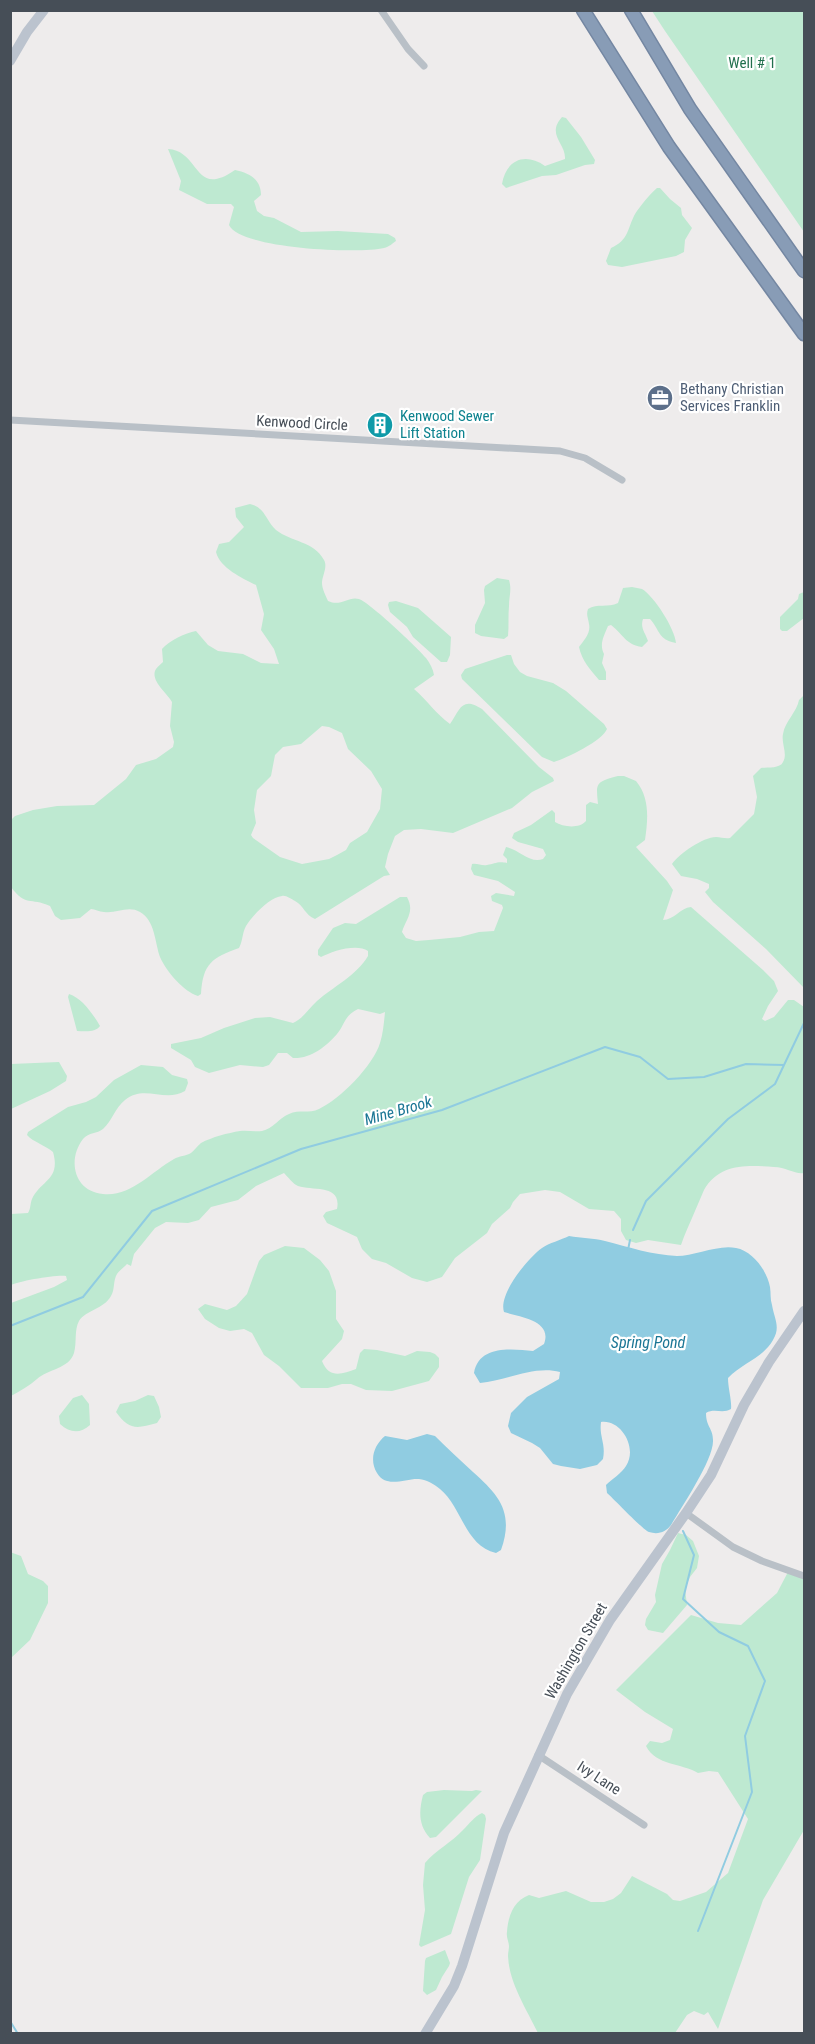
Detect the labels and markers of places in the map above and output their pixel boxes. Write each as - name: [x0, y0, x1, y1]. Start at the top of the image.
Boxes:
- place label: Bethany Christian Services Franklin: [680, 380, 784, 415]
- office icon: Bethany Christian Services Franklin: [645, 383, 675, 413]
- place label: Kenwood Sewer Lift Station: [400, 407, 495, 442]
- building icon: Kenwood Sewer Lift Station: [365, 410, 395, 440]

